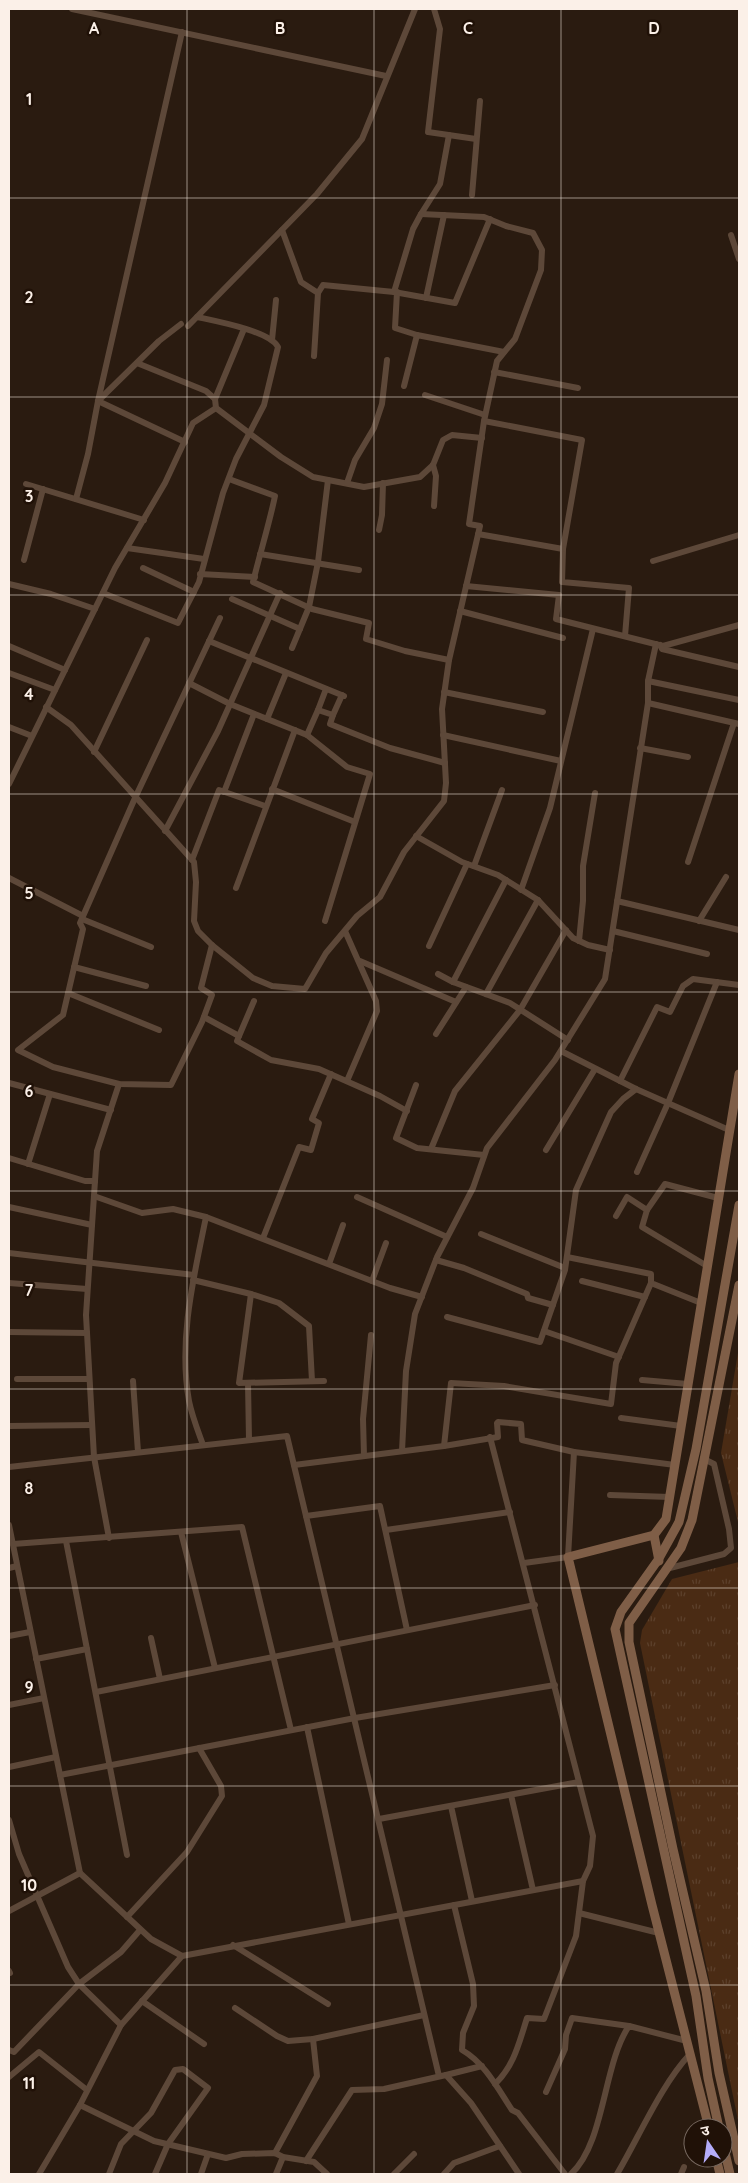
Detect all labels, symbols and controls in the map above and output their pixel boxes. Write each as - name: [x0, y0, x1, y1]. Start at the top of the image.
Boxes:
- text: A: [89, 18, 100, 38]
- text: B: [275, 18, 285, 38]
- text: C: [463, 18, 473, 38]
- text: D: [648, 18, 660, 38]
- text: 1: [26, 89, 32, 109]
- text: 2: [24, 287, 34, 307]
- text: 3: [25, 486, 33, 506]
- text: 4: [24, 684, 34, 704]
- text: 5: [24, 883, 34, 903]
- text: 6: [25, 1081, 34, 1101]
- text: 7: [25, 1280, 34, 1300]
- text: 8: [25, 1478, 34, 1498]
- text: 9: [24, 1677, 34, 1697]
- text: 10: [21, 1875, 37, 1895]
- text: 11: [23, 2073, 35, 2093]
- north arrow: [683, 2118, 733, 2168]
- text: उ: [699, 2120, 712, 2140]

